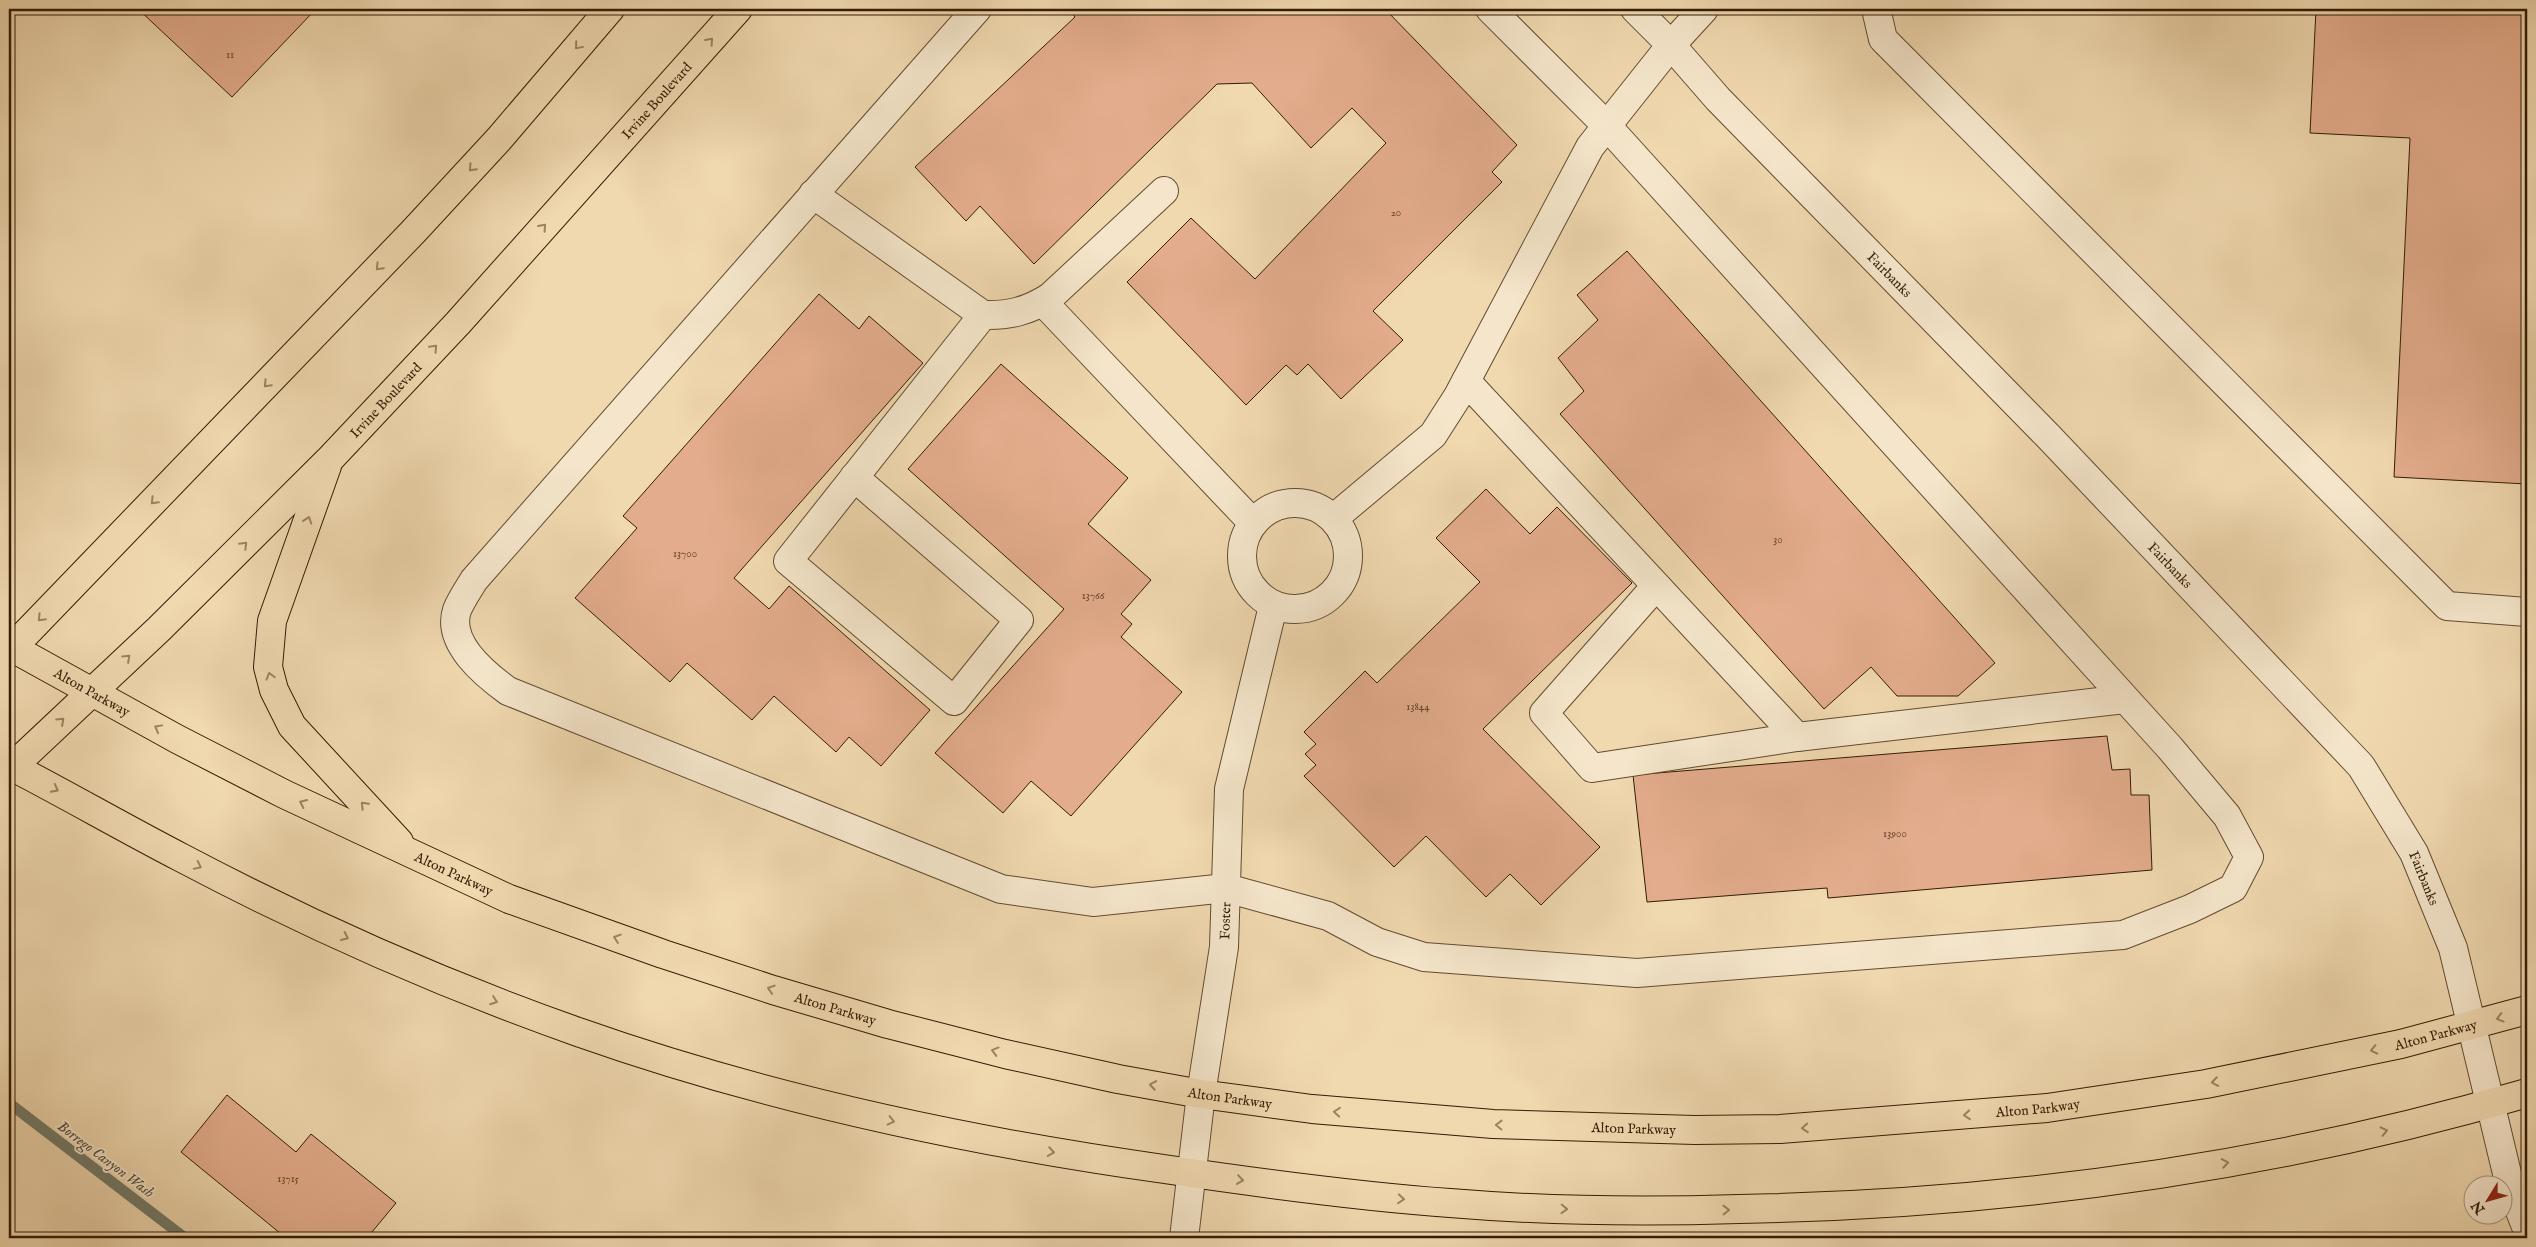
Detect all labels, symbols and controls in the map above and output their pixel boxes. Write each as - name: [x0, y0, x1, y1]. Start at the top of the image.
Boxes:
- one-way arrow: [704, 37, 713, 46]
- one-way arrow: [575, 40, 584, 49]
- house number: 11: [226, 48, 234, 62]
- street label: Irvine Boulevard: [618, 58, 697, 143]
- one-way arrow: [469, 163, 478, 172]
- house number: 20: [1391, 206, 1401, 220]
- one-way arrow: [537, 224, 546, 233]
- street label: Fairbanks: [1863, 248, 1916, 302]
- one-way arrow: [376, 261, 385, 270]
- one-way arrow: [428, 345, 437, 354]
- street label: Irvine Boulevard: [346, 359, 426, 442]
- one-way arrow: [264, 378, 273, 387]
- one-way arrow: [151, 495, 160, 504]
- one-way arrow: [302, 516, 312, 525]
- house number: 30: [1773, 533, 1783, 547]
- street label: Fairbanks: [2143, 539, 2196, 593]
- one-way arrow: [238, 542, 247, 551]
- house number: 13700: [673, 547, 697, 561]
- house number: 13766: [1082, 589, 1105, 603]
- one-way arrow: [38, 612, 47, 621]
- one-way arrow: [122, 655, 131, 664]
- street label: Alton Parkway: [49, 664, 133, 721]
- one-way arrow: [266, 672, 276, 680]
- house number: 13844: [1406, 700, 1430, 714]
- one-way arrow: [55, 718, 64, 727]
- one-way arrow: [154, 725, 163, 735]
- one-way arrow: [50, 783, 59, 793]
- one-way arrow: [299, 798, 308, 809]
- one-way arrow: [361, 802, 370, 811]
- house number: 13900: [1883, 827, 1907, 841]
- street label: Alton Parkway: [411, 848, 496, 900]
- street label: Fairbanks: [2404, 849, 2443, 908]
- one-way arrow: [193, 860, 202, 870]
- street label: Foster: [1216, 902, 1235, 940]
- one-way arrow: [340, 930, 349, 941]
- one-way arrow: [614, 934, 622, 944]
- one-way arrow: [767, 985, 775, 995]
- street label: Alton Parkway: [791, 988, 878, 1030]
- one-way arrow: [489, 995, 498, 1005]
- one-way arrow: [2496, 1012, 2504, 1022]
- street label: Alton Parkway: [2392, 1016, 2479, 1055]
- one-way arrow: [2370, 1045, 2379, 1055]
- one-way arrow: [991, 1047, 999, 1057]
- one-way arrow: [2210, 1077, 2219, 1087]
- one-way arrow: [1149, 1081, 1158, 1091]
- street label: Alton Parkway: [1185, 1084, 1273, 1114]
- street label: Alton Parkway: [1994, 1095, 2081, 1122]
- one-way arrow: [1333, 1106, 1341, 1117]
- one-way arrow: [1963, 1109, 1971, 1120]
- one-way arrow: [887, 1115, 896, 1126]
- water label: Borrego Canyon Wash: [53, 1117, 159, 1203]
- one-way arrow: [1495, 1119, 1503, 1130]
- street label: Alton Parkway: [1590, 1119, 1676, 1139]
- one-way arrow: [1801, 1122, 1809, 1133]
- one-way arrow: [2380, 1126, 2389, 1137]
- one-way arrow: [1046, 1146, 1055, 1156]
- one-way arrow: [2220, 1158, 2229, 1169]
- house number: 13715: [277, 1172, 299, 1186]
- one-way arrow: [1236, 1174, 1244, 1185]
- north arrow: [2464, 1174, 2514, 1224]
- one-way arrow: [1398, 1193, 1406, 1204]
- text: N: [2468, 1197, 2490, 1218]
- one-way arrow: [1560, 1203, 1568, 1214]
- one-way arrow: [1722, 1205, 1730, 1215]

